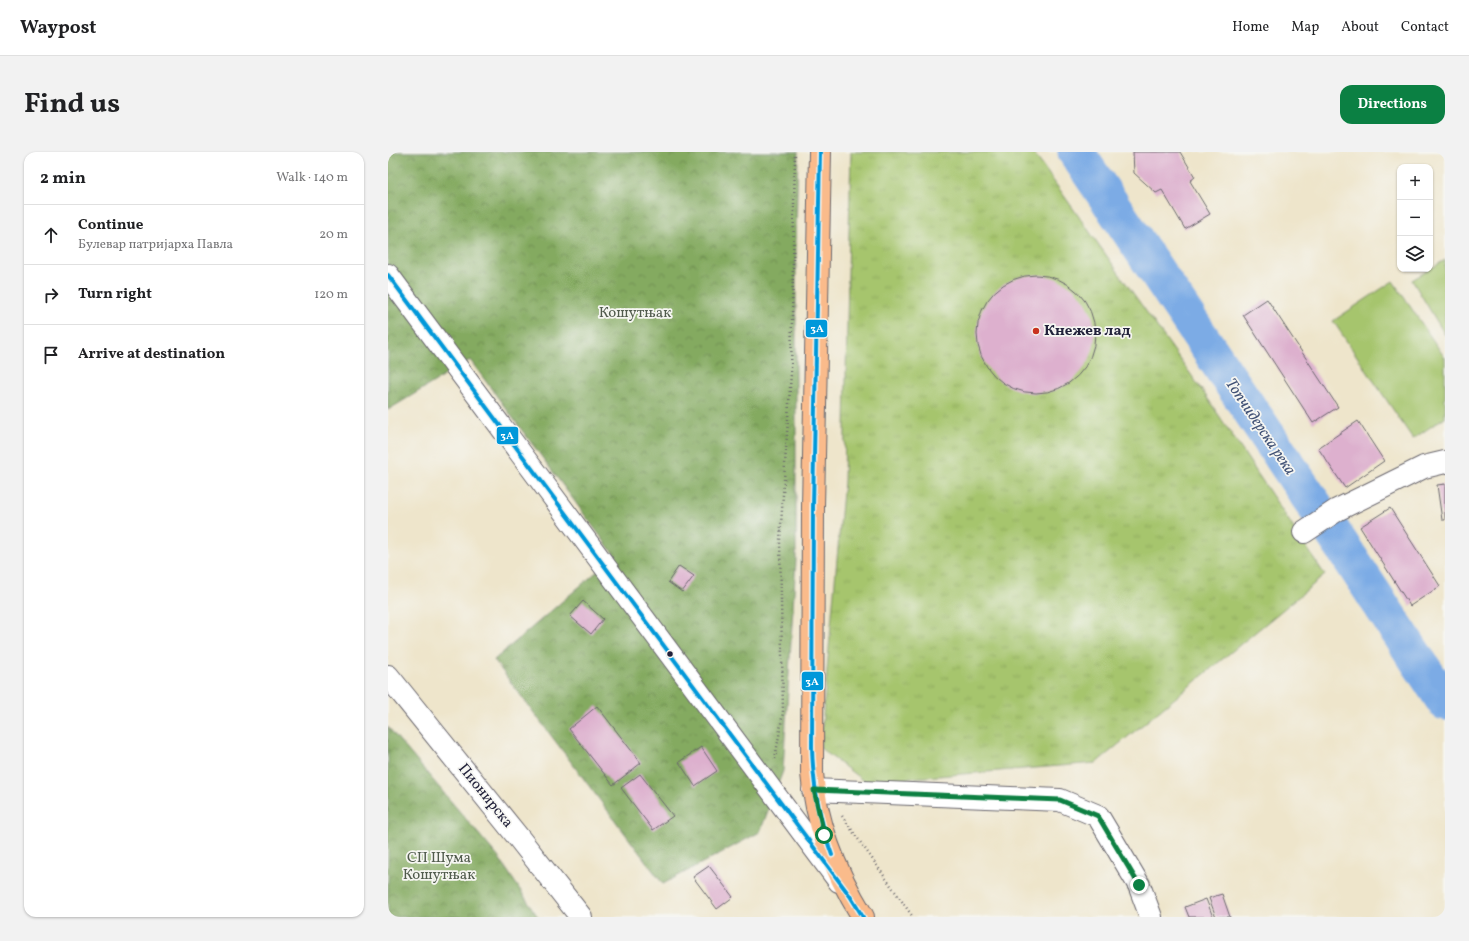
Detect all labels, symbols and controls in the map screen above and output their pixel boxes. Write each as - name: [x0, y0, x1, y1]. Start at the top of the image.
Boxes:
- text: Waypost: [20, 15, 96, 41]
- text: Home: [1232, 18, 1269, 37]
- text: Map: [1291, 18, 1319, 37]
- text: About: [1341, 18, 1379, 37]
- text: Contact: [1401, 18, 1449, 37]
- text: Find us: [24, 85, 120, 124]
- button: Directions: [1340, 85, 1445, 124]
- map controls: [1397, 164, 1433, 272]
- button: +: [1397, 164, 1433, 200]
- text: 2 min: [40, 167, 86, 190]
- text: Walk · 140 m: [276, 169, 348, 187]
- button: −: [1397, 200, 1433, 236]
- text: Continue: [78, 215, 143, 236]
- icon: ahead: [40, 224, 62, 246]
- text: 20 m: [319, 226, 348, 244]
- text: Булевар патријарха Павла: [78, 236, 233, 254]
- button: layers: [1397, 236, 1433, 272]
- icon: right: [40, 284, 62, 306]
- text: Turn right: [78, 284, 152, 305]
- text: 120 m: [314, 286, 348, 304]
- park label: Кошутњак: [599, 303, 671, 324]
- line badge: 3A: [805, 319, 828, 338]
- place label: Кнежев лад: [1044, 321, 1131, 342]
- text: 3A: [810, 322, 824, 337]
- marker: Кнежев лад: [1031, 326, 1041, 336]
- icon: arrive: [40, 344, 62, 366]
- text: Arrive at destination: [78, 344, 225, 365]
- water label: Топчидерска река: [1220, 374, 1301, 480]
- line badge: 3A: [496, 426, 519, 445]
- text: 3A: [500, 429, 514, 444]
- unlabelled marker: [665, 649, 675, 659]
- line badge: 3A: [801, 671, 824, 691]
- text: 3A: [805, 675, 819, 690]
- street label: Пионирска: [453, 759, 517, 833]
- route start: [815, 826, 833, 844]
- park label: СП Шума Кошутњак: [403, 848, 475, 886]
- route end: [1130, 876, 1148, 894]

